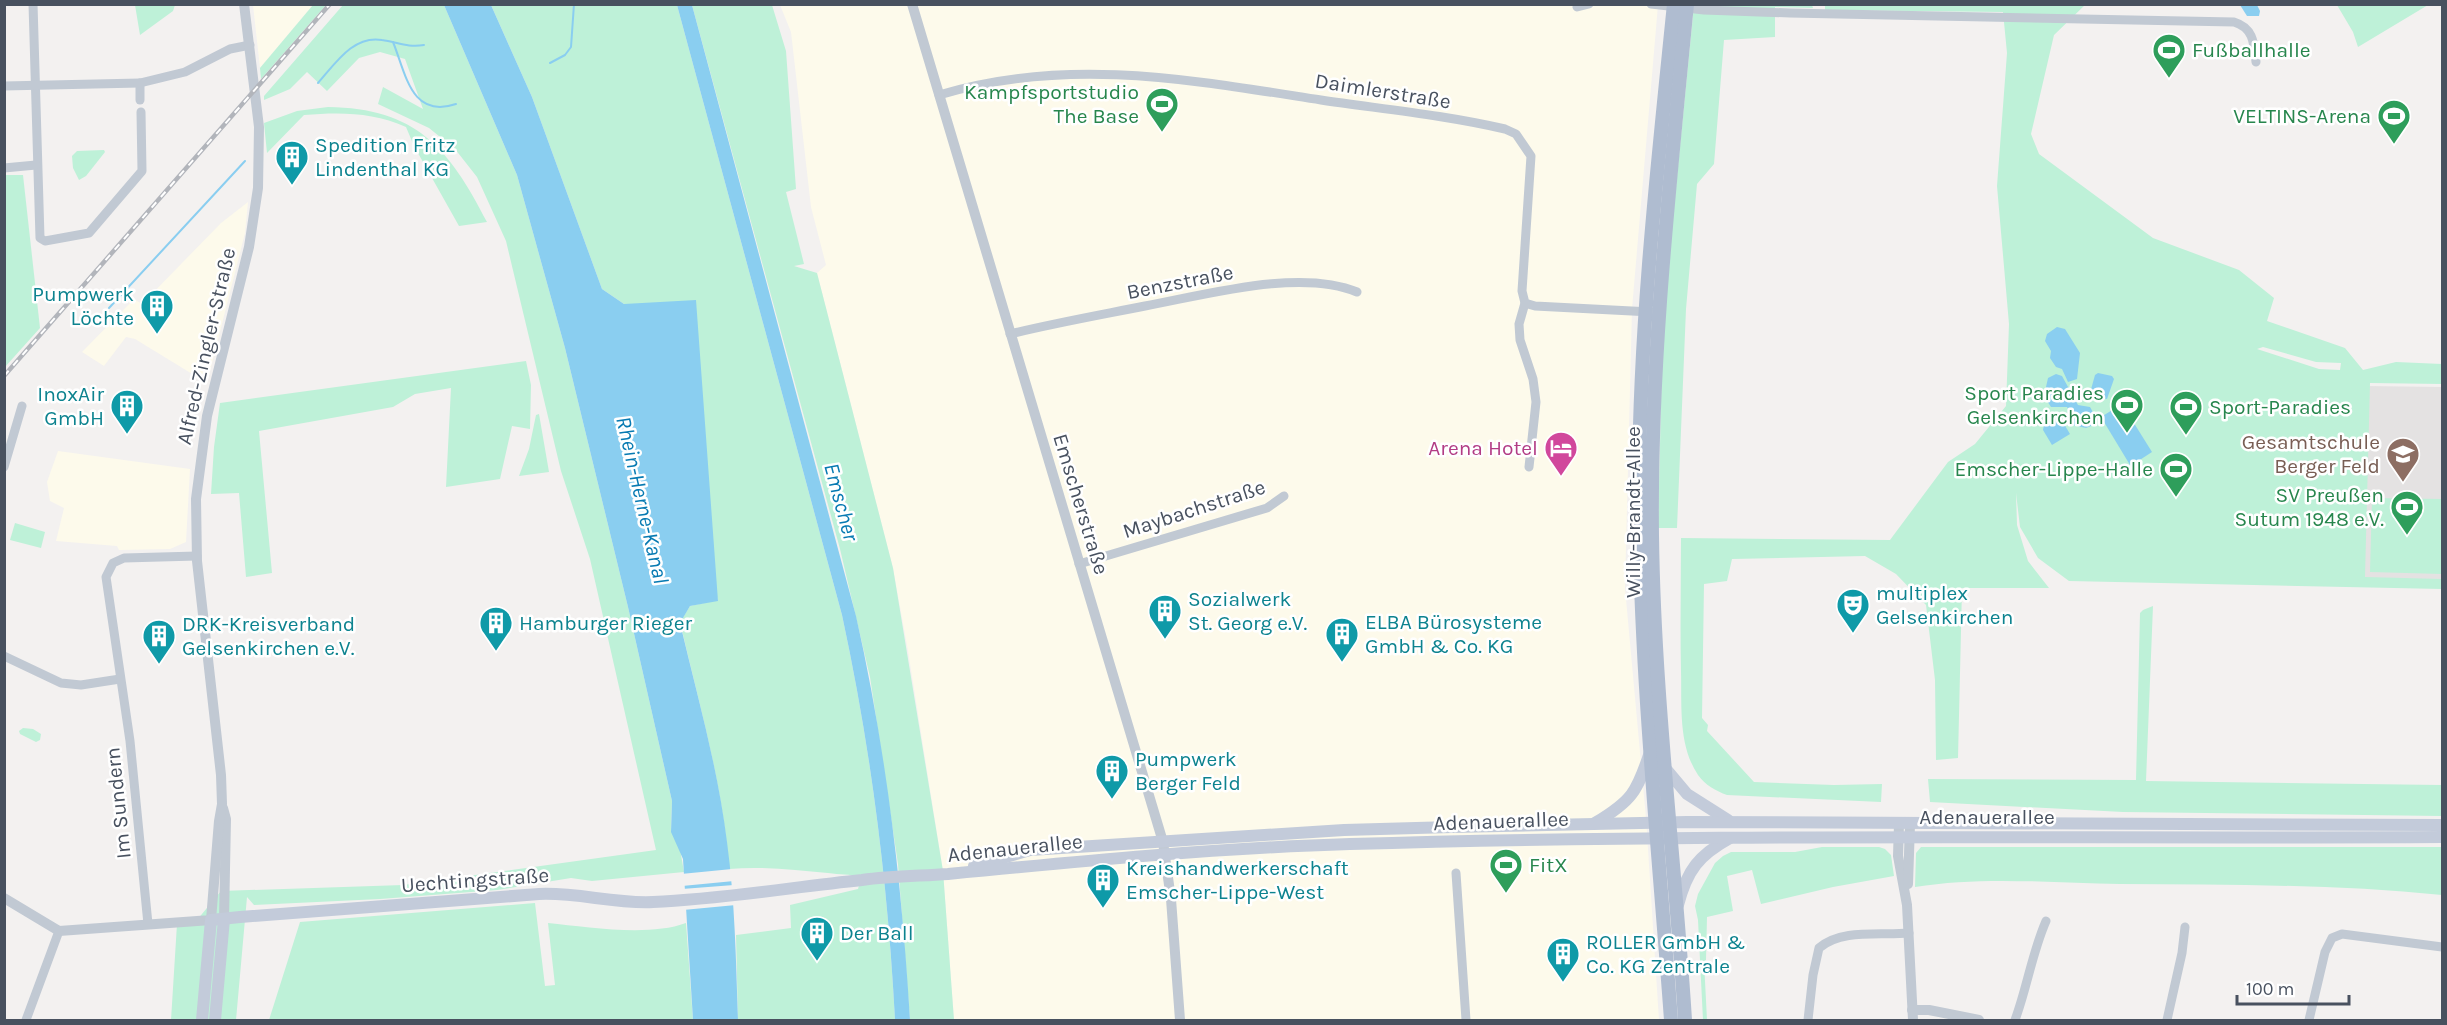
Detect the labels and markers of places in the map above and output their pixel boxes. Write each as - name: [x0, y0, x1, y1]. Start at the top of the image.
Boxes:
- sports icon: Fußballhalle: [2151, 32, 2187, 79]
- place label: Fußballhalle: [2192, 38, 2311, 62]
- place label: Kampfsportstudio The Base: [964, 80, 1139, 128]
- sports icon: Kampfsportstudio The Base: [1144, 86, 1180, 133]
- sports icon: VELTINS-Arena: [2376, 98, 2412, 145]
- place label: VELTINS-Arena: [2233, 104, 2371, 128]
- place label: Spedition Fritz Lindenthal KG: [315, 133, 455, 181]
- building icon: Spedition Fritz Lindenthal KG: [274, 139, 310, 186]
- place label: Pumpwerk Löchte: [32, 282, 134, 330]
- building icon: Pumpwerk Löchte: [139, 288, 175, 335]
- place label: Sport Paradies Gelsenkirchen: [1964, 381, 2104, 429]
- place label: InoxAir GmbH: [37, 382, 104, 430]
- sports icon: Sport Paradies Gelsenkirchen: [2109, 387, 2145, 434]
- building icon: InoxAir GmbH: [109, 388, 145, 435]
- sports icon: Sport-Paradies: [2168, 389, 2204, 436]
- place label: Sport-Paradies: [2209, 395, 2351, 419]
- hotel icon: Arena Hotel: [1543, 430, 1579, 477]
- place label: Gesamtschule Berger Feld: [2242, 430, 2380, 478]
- place label: Arena Hotel: [1428, 436, 1538, 460]
- school or university icon: Gesamtschule Berger Feld: [2385, 436, 2421, 483]
- sports icon: Emscher-Lippe-Halle: [2158, 451, 2194, 498]
- place label: Emscher-Lippe-Halle: [1954, 457, 2153, 481]
- place label: SV Preußen Sutum 1948 e.V.: [2235, 483, 2384, 531]
- sports icon: SV Preußen Sutum 1948 e.V.: [2389, 489, 2425, 536]
- place label: multiplex Gelsenkirchen: [1876, 581, 2013, 629]
- place label: Sozialwerk St. Georg e.V.: [1188, 587, 1308, 635]
- theatre icon: multiplex Gelsenkirchen: [1835, 587, 1871, 634]
- building icon: Sozialwerk St. Georg e.V.: [1147, 593, 1183, 640]
- building icon: Hamburger Rieger: [478, 605, 514, 652]
- place label: ELBA Bürosysteme GmbH & Co. KG: [1365, 610, 1542, 658]
- place label: Hamburger Rieger: [519, 611, 692, 635]
- place label: DRK-Kreisverband Gelsenkirchen e.V.: [182, 612, 355, 660]
- building icon: ELBA Bürosysteme GmbH & Co. KG: [1324, 616, 1360, 663]
- building icon: DRK-Kreisverband Gelsenkirchen e.V.: [141, 618, 177, 665]
- place label: Pumpwerk Berger Feld: [1135, 747, 1241, 795]
- building icon: Pumpwerk Berger Feld: [1094, 753, 1130, 800]
- sports icon: FitX: [1488, 847, 1524, 894]
- place label: FitX: [1529, 853, 1568, 877]
- place label: Kreishandwerkerschaft Emscher-Lippe-West: [1126, 856, 1349, 904]
- building icon: Kreishandwerkerschaft Emscher-Lippe-West: [1085, 862, 1121, 909]
- building icon: Der Ball: [799, 915, 835, 962]
- place label: Der Ball: [840, 921, 914, 945]
- place label: ROLLER GmbH & Co. KG Zentrale: [1586, 930, 1746, 978]
- building icon: ROLLER GmbH & Co. KG Zentrale: [1545, 936, 1581, 983]

